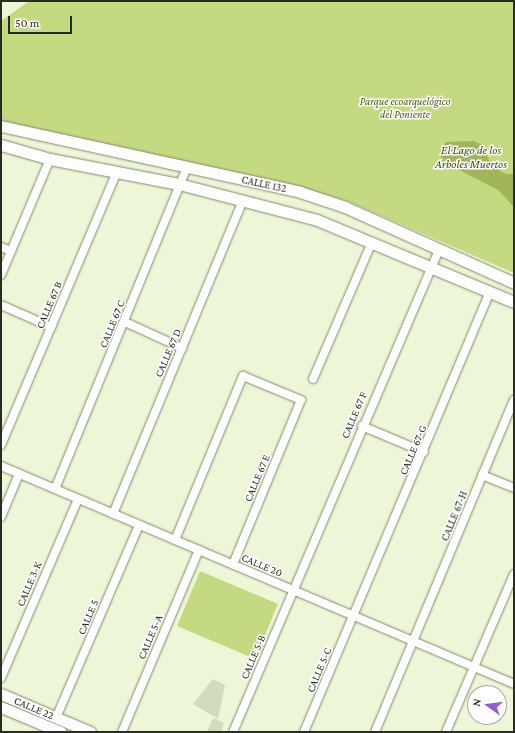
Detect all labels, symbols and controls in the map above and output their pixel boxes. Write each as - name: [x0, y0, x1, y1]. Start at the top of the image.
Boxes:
- scale bar: [10, 8, 74, 34]
- text: 50 m: [15, 16, 39, 30]
- park label: Parque ecoarquelógico del Poniente: [360, 95, 450, 121]
- water label: El Lago de los Arboles Muertos: [435, 144, 507, 172]
- street label: CALLE 132: [240, 173, 288, 195]
- street label: CALLE 67 B: [33, 279, 65, 331]
- street label: CALLE 67 C: [96, 298, 128, 350]
- street label: CALLE 67 D: [152, 327, 184, 379]
- street label: CALLE 67 F: [338, 390, 370, 440]
- street label: CALLE 67-G: [397, 423, 429, 477]
- street label: CALLE 67 E: [241, 452, 273, 504]
- street label: CALLE 67-H: [438, 489, 470, 543]
- street label: CALLE 20: [240, 551, 284, 579]
- street label: CALLE 3-K: [14, 560, 44, 608]
- street label: CALLE 5: [75, 597, 101, 637]
- street label: CALLE 5-A: [135, 613, 165, 661]
- street label: CALLE 5-B: [238, 633, 268, 681]
- street label: CALLE 5-C: [304, 646, 334, 694]
- north arrow: [467, 685, 507, 725]
- street label: CALLE 22: [12, 694, 56, 722]
- text: N: [470, 697, 483, 707]

